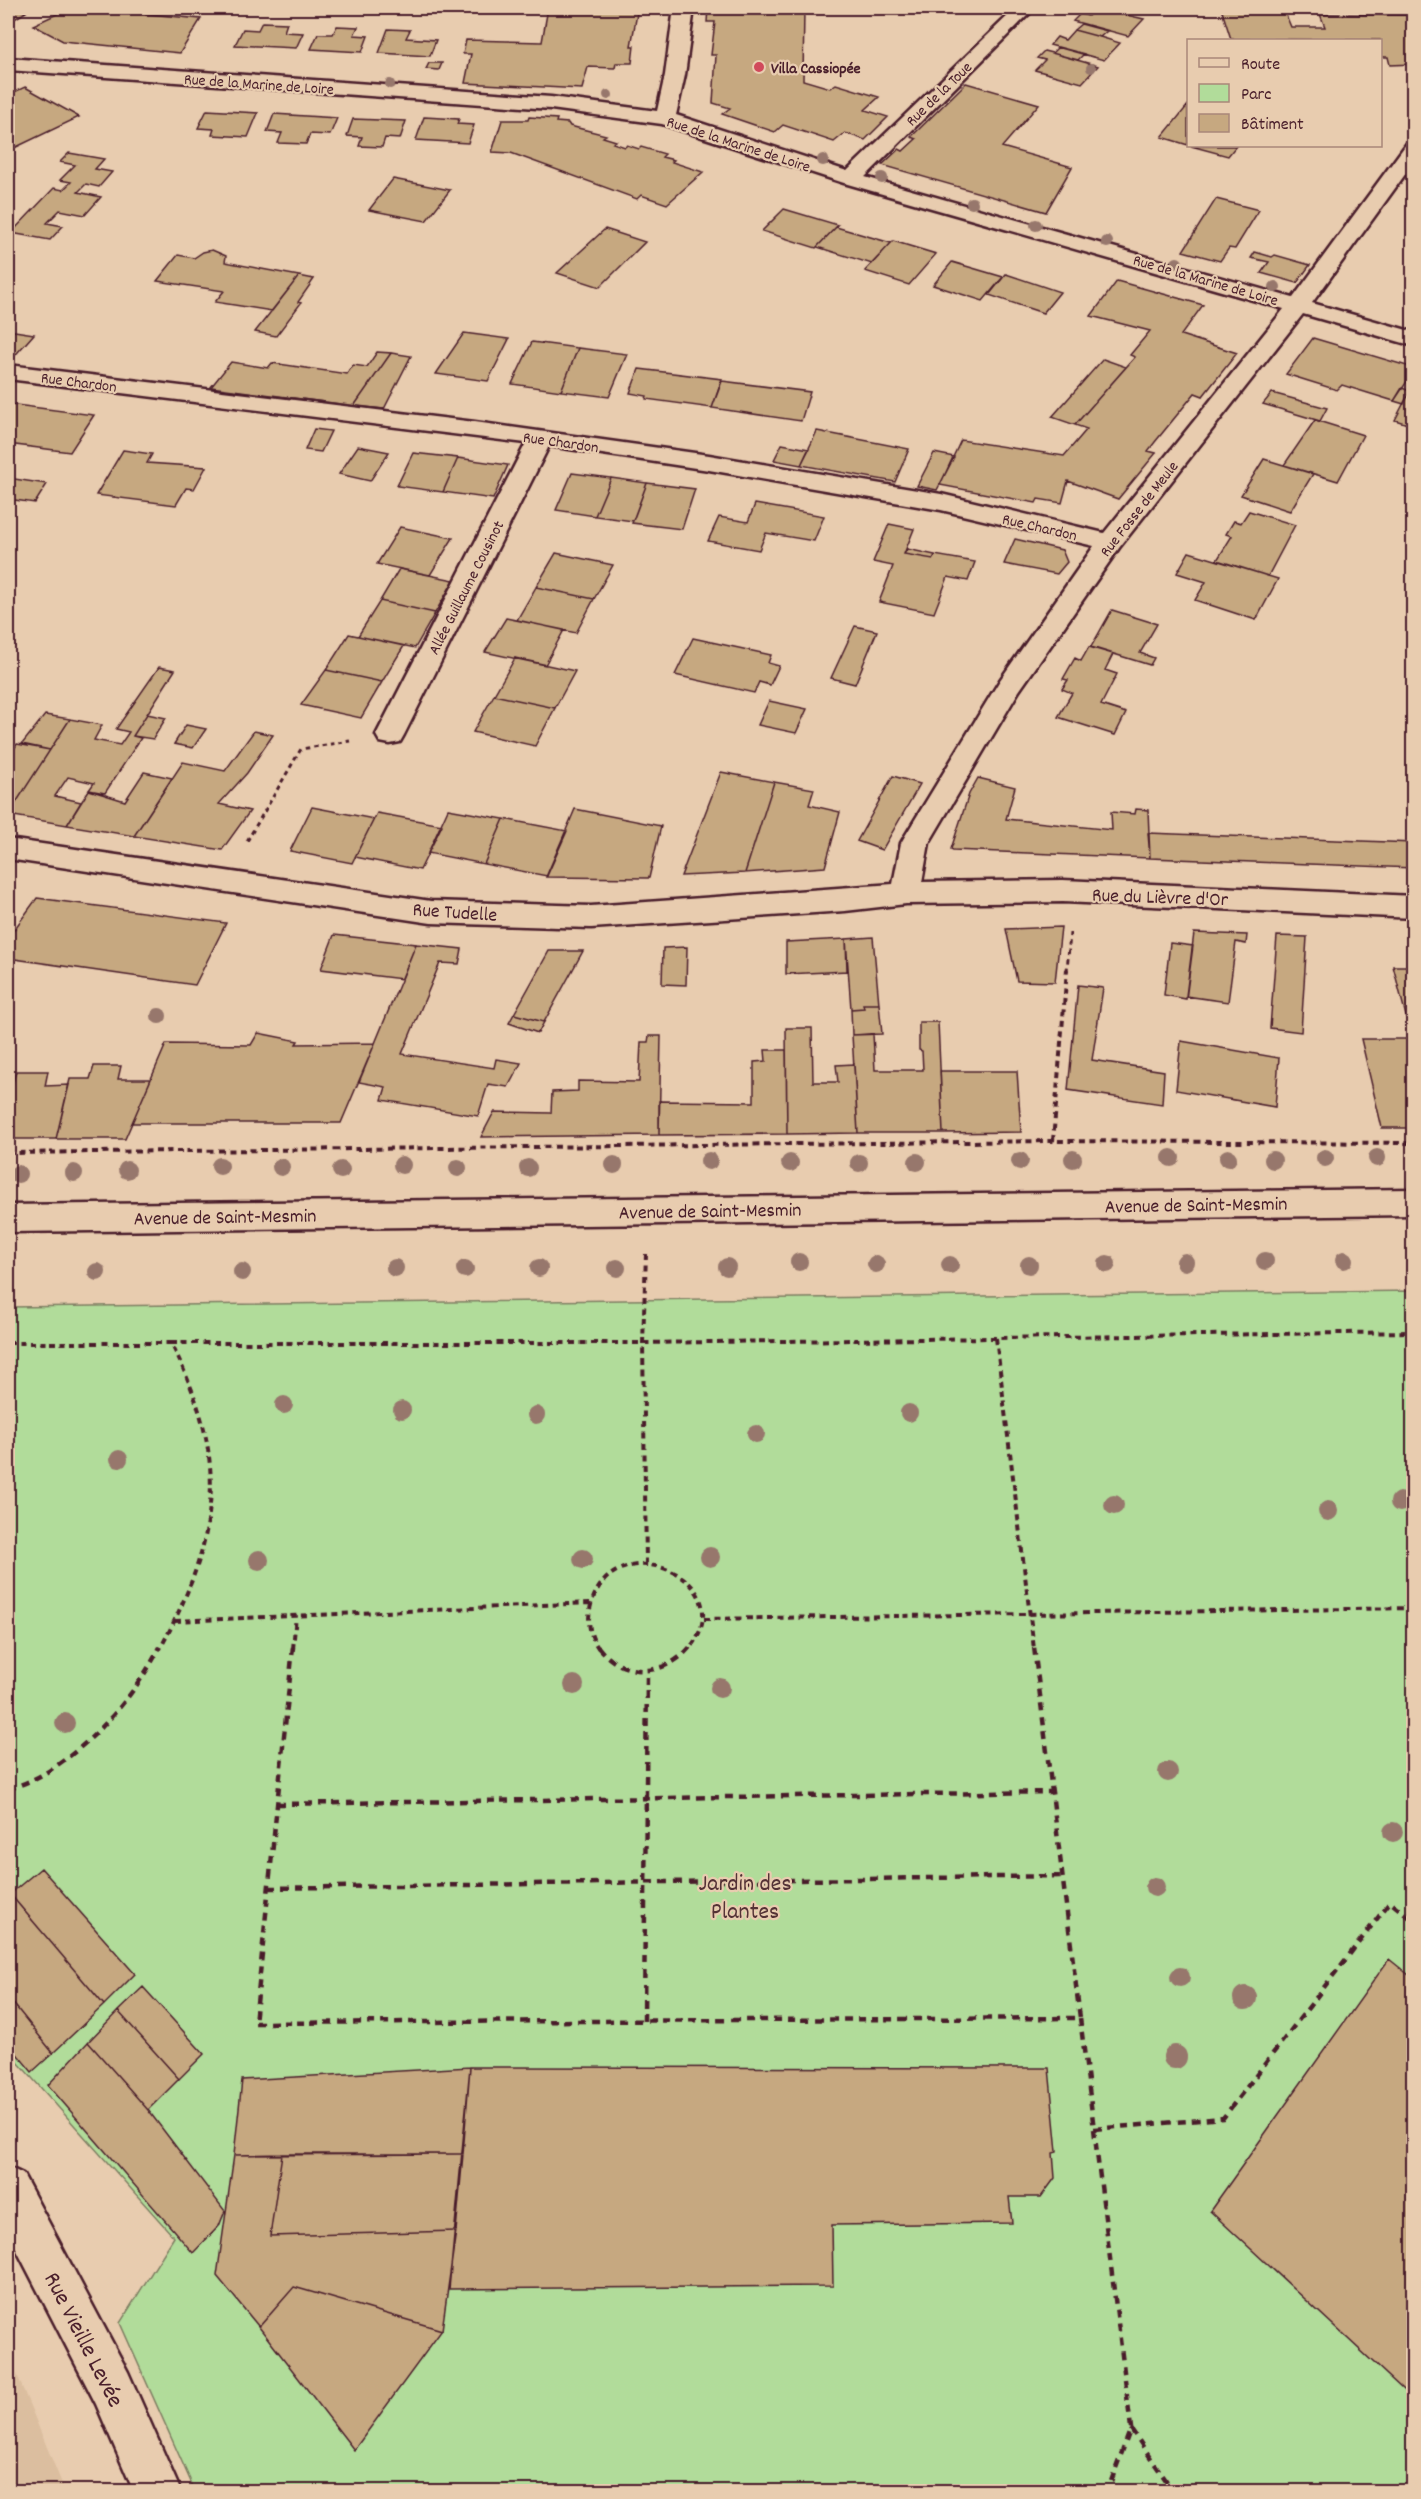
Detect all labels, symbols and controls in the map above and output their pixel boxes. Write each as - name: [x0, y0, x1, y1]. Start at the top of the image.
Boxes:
- legend: [1187, 39, 1382, 147]
- text: Route: [1241, 53, 1280, 78]
- street label: Rue de la Toue: [901, 57, 978, 132]
- place label: Villa Cassiopée: [771, 58, 861, 81]
- marker: Villa Cassiopée: [752, 60, 766, 74]
- street label: Rue de la Marine de Loire: [183, 69, 335, 102]
- text: Parc: [1241, 83, 1272, 108]
- street label: Rue de la Marine de Loire: [663, 111, 813, 180]
- text: Bâtiment: [1241, 113, 1304, 138]
- street label: Rue de la Marine de Loire: [1130, 250, 1281, 313]
- street label: Rue Chardon: [40, 367, 118, 400]
- street label: Rue Chardon: [521, 427, 600, 460]
- street label: Rue Fosse de Meule: [1095, 457, 1185, 562]
- street label: Rue Chardon: [1000, 509, 1079, 548]
- street label: Allée Guillaume Cousinot: [423, 517, 511, 659]
- street label: Rue du Lièvre d'Or: [1091, 883, 1229, 915]
- street label: Rue Tudelle: [411, 897, 498, 931]
- street label: Avenue de Saint-Mesmin: [1104, 1191, 1288, 1223]
- street label: Avenue de Saint-Mesmin: [618, 1197, 802, 1229]
- street label: Avenue de Saint-Mesmin: [133, 1203, 317, 1235]
- park label: Jardin des Plantes: [698, 1868, 792, 1930]
- street label: Rue Vieille Levée: [34, 2267, 131, 2414]

